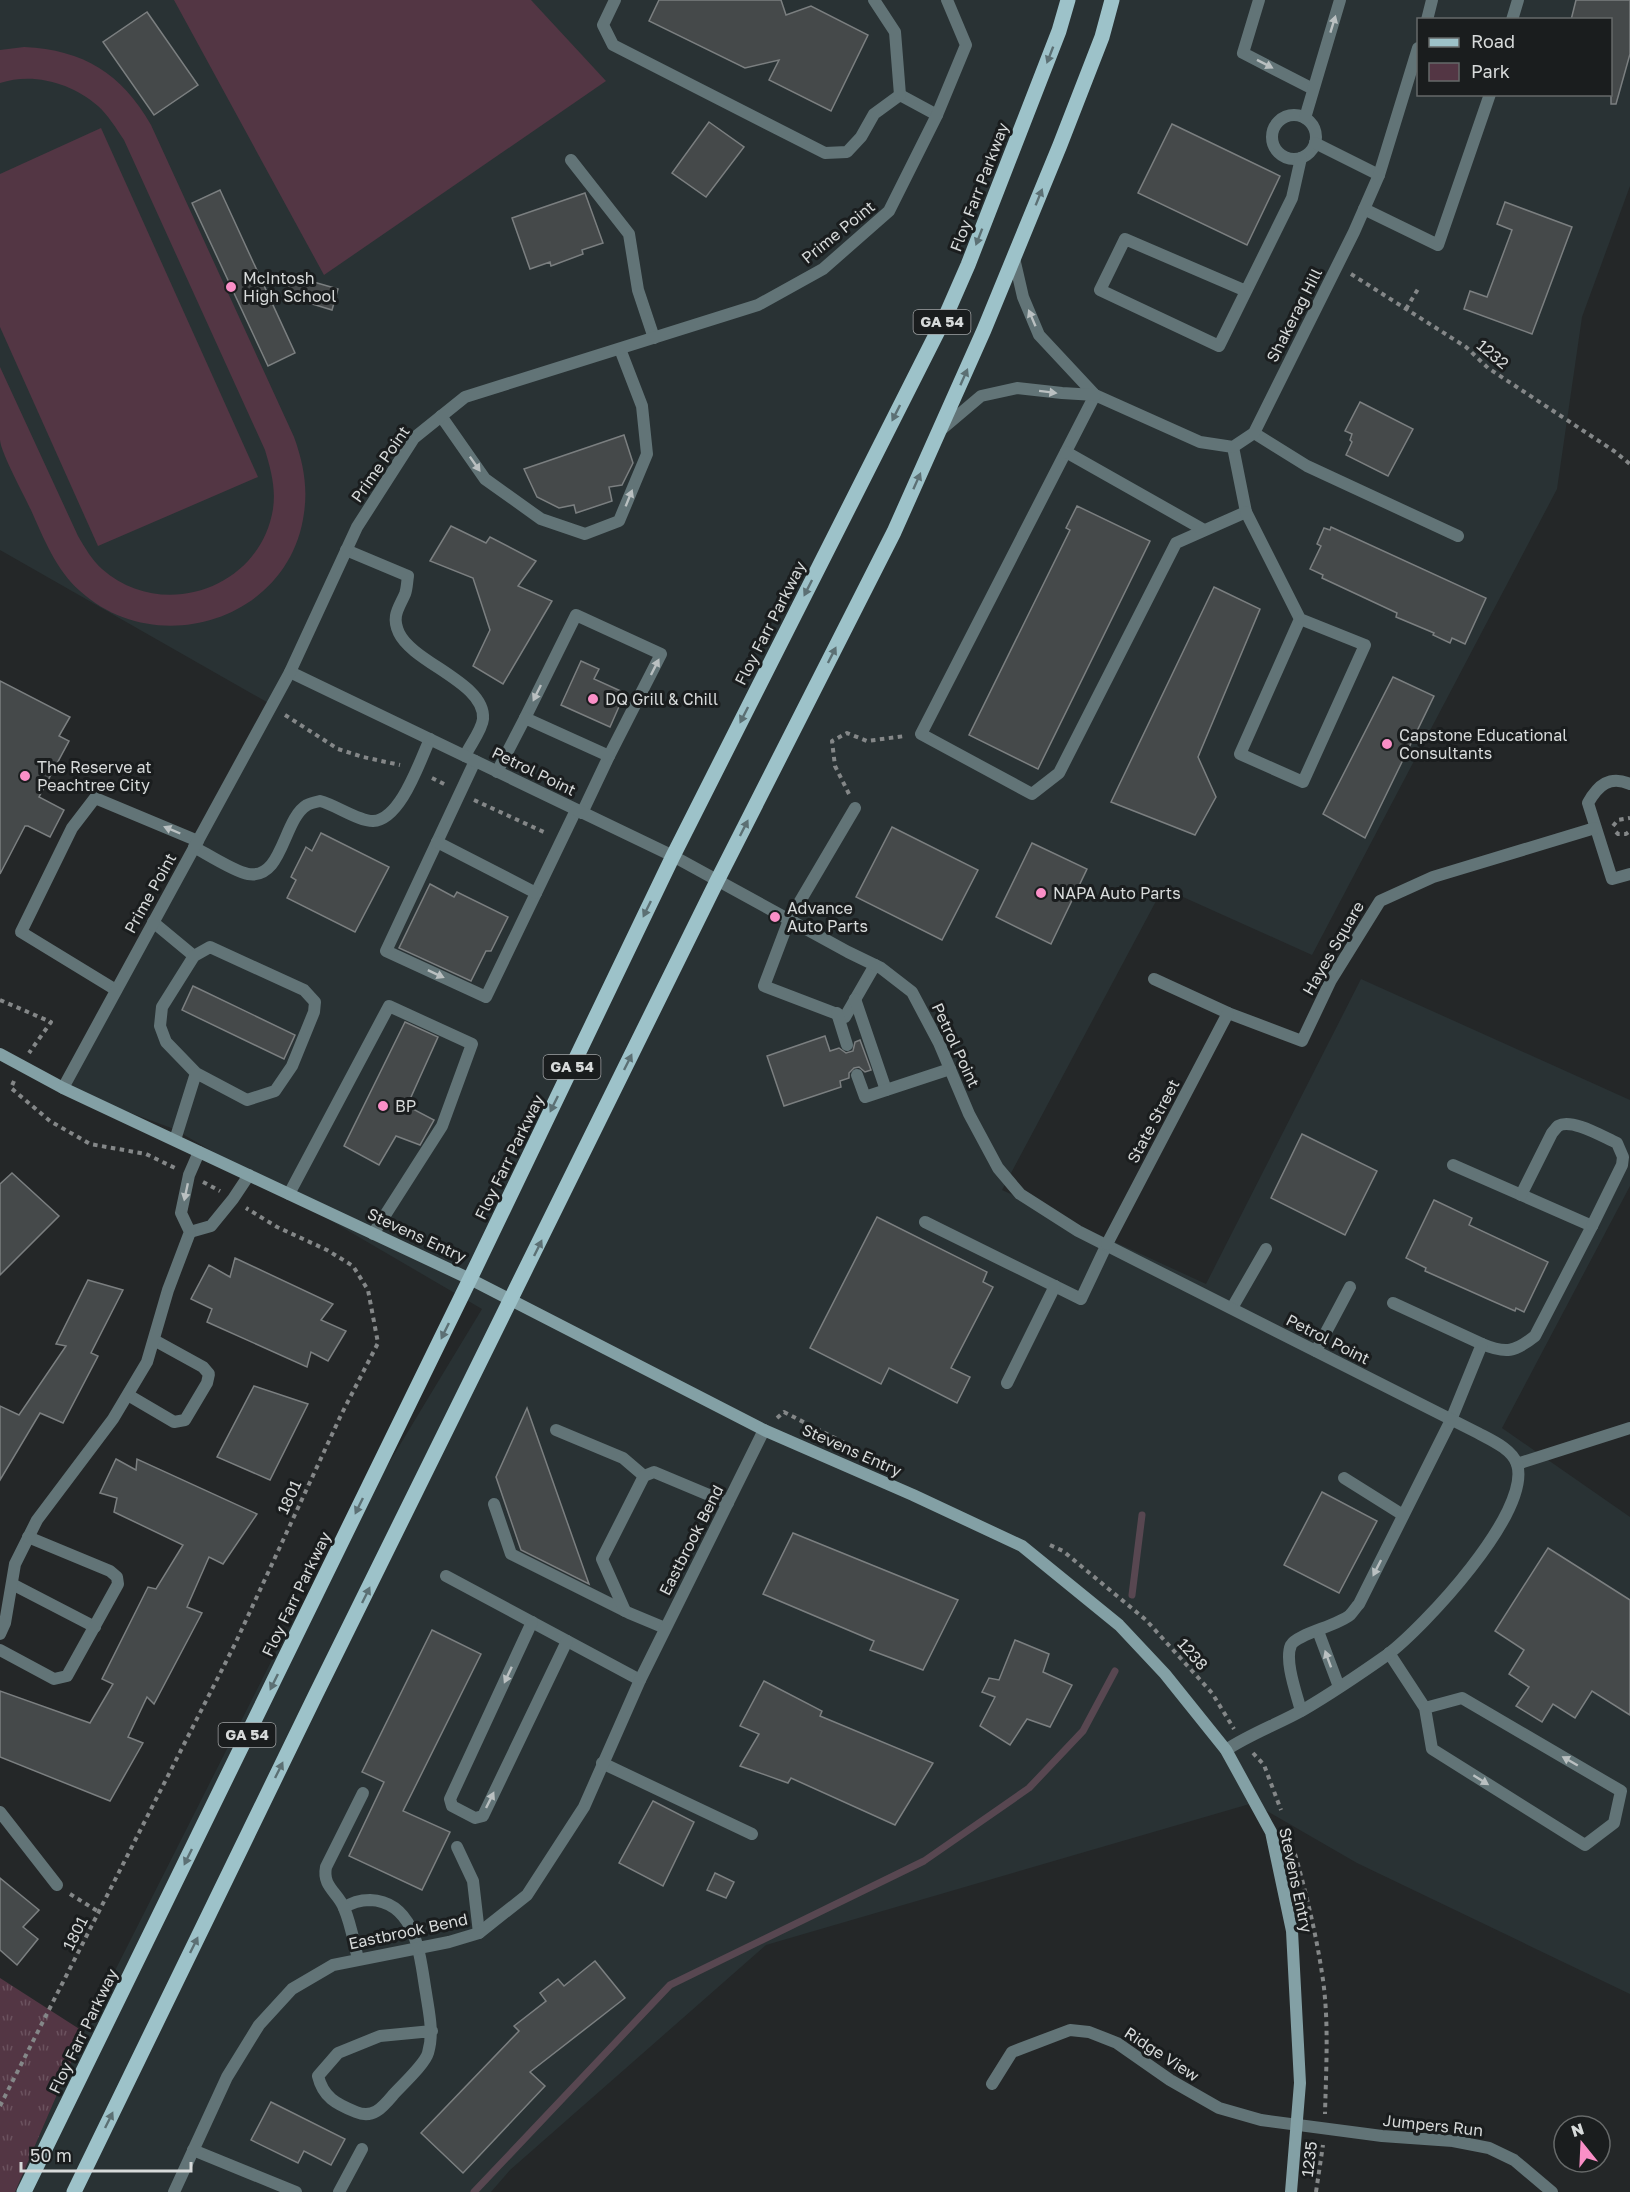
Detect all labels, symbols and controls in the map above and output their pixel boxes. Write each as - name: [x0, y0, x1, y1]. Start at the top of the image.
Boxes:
- one-way arrow: [1328, 15, 1338, 33]
- legend: [1417, 18, 1612, 96]
- text: Road: [1471, 30, 1515, 52]
- one-way arrow: [1044, 47, 1054, 65]
- one-way arrow: [1256, 59, 1273, 69]
- text: Park: [1471, 60, 1510, 82]
- street label: Floy Farr Parkway: [945, 120, 1013, 254]
- one-way arrow: [1035, 188, 1044, 206]
- street label: Prime Point: [797, 196, 879, 268]
- one-way arrow: [974, 229, 984, 247]
- street label: Shakerag Hill: [1262, 265, 1326, 365]
- place label: McIntosh High School: [243, 268, 336, 306]
- marker: McIntosh High School: [224, 280, 238, 294]
- one-way arrow: [1027, 308, 1037, 326]
- road number: GA 54: [914, 310, 970, 334]
- street label: 1232: [1473, 335, 1513, 373]
- one-way arrow: [959, 367, 969, 385]
- one-way arrow: [1039, 387, 1058, 396]
- one-way arrow: [891, 405, 901, 422]
- street label: Prime Point: [346, 422, 414, 506]
- one-way arrow: [469, 456, 481, 472]
- one-way arrow: [913, 473, 922, 490]
- one-way arrow: [625, 489, 634, 507]
- street label: Floy Farr Parkway: [730, 558, 810, 688]
- one-way arrow: [803, 579, 813, 596]
- one-way arrow: [828, 646, 837, 663]
- one-way arrow: [650, 658, 659, 675]
- one-way arrow: [533, 684, 542, 701]
- place label: DQ Grill & Chill: [605, 689, 718, 709]
- marker: DQ Grill & Chill: [586, 692, 600, 706]
- one-way arrow: [739, 706, 749, 723]
- place label: Capstone Educational Consultants: [1399, 725, 1567, 763]
- marker: Capstone Educational Consultants: [1380, 737, 1394, 751]
- street label: Petrol Point: [489, 742, 579, 800]
- place label: The Reserve at Peachtree City: [37, 757, 152, 795]
- marker: The Reserve at Peachtree City: [18, 769, 32, 783]
- one-way arrow: [739, 820, 749, 837]
- one-way arrow: [163, 825, 181, 834]
- street label: Prime Point: [120, 849, 180, 937]
- place label: NAPA Auto Parts: [1053, 883, 1181, 903]
- marker: NAPA Auto Parts: [1034, 886, 1048, 900]
- street label: Hayes Square: [1298, 897, 1368, 999]
- place label: Advance Auto Parts: [787, 898, 868, 936]
- one-way arrow: [643, 901, 652, 918]
- marker: Advance Auto Parts: [768, 910, 782, 924]
- one-way arrow: [428, 970, 445, 979]
- street label: Petrol Point: [928, 999, 984, 1091]
- one-way arrow: [624, 1054, 633, 1071]
- road number: GA 54: [544, 1055, 600, 1079]
- street label: State Street: [1123, 1076, 1183, 1166]
- street label: Floy Farr Parkway: [470, 1091, 548, 1223]
- one-way arrow: [550, 1095, 559, 1112]
- place label: BP: [395, 1096, 416, 1116]
- marker: BP: [376, 1099, 390, 1113]
- one-way arrow: [180, 1183, 190, 1201]
- street label: Stevens Entry: [364, 1203, 470, 1267]
- one-way arrow: [533, 1239, 542, 1256]
- street label: Petrol Point: [1283, 1309, 1373, 1369]
- one-way arrow: [440, 1323, 449, 1340]
- street label: Stevens Entry: [799, 1419, 905, 1481]
- street label: 1801: [272, 1477, 306, 1517]
- street label: Eastbrook Bend: [655, 1481, 727, 1599]
- one-way arrow: [355, 1498, 364, 1515]
- street label: Floy Farr Parkway: [257, 1528, 335, 1660]
- one-way arrow: [1372, 1559, 1382, 1576]
- one-way arrow: [361, 1586, 370, 1603]
- street label: 1238: [1173, 1634, 1213, 1674]
- one-way arrow: [1323, 1650, 1333, 1668]
- one-way arrow: [503, 1667, 512, 1684]
- one-way arrow: [269, 1673, 278, 1690]
- road number: GA 54: [218, 1723, 276, 1747]
- one-way arrow: [1561, 1756, 1578, 1766]
- one-way arrow: [275, 1761, 284, 1778]
- one-way arrow: [1473, 1774, 1489, 1785]
- one-way arrow: [486, 1792, 495, 1809]
- street label: Stevens Entry: [1275, 1826, 1317, 1934]
- one-way arrow: [183, 1848, 193, 1865]
- street label: Eastbrook Bend: [347, 1909, 469, 1953]
- street label: 1801: [58, 1913, 92, 1953]
- one-way arrow: [189, 1936, 199, 1954]
- street label: Floy Farr Parkway: [44, 1965, 122, 2097]
- street label: Ridge View: [1121, 2022, 1203, 2086]
- street label: Jumpers Run: [1382, 2110, 1484, 2140]
- one-way arrow: [105, 2112, 114, 2129]
- north arrow: [1552, 2114, 1612, 2174]
- text: N: [1568, 2118, 1586, 2141]
- scale bar: [21, 2135, 190, 2173]
- street label: 1235: [1297, 2140, 1321, 2178]
- text: 50 m: [30, 2144, 72, 2166]

